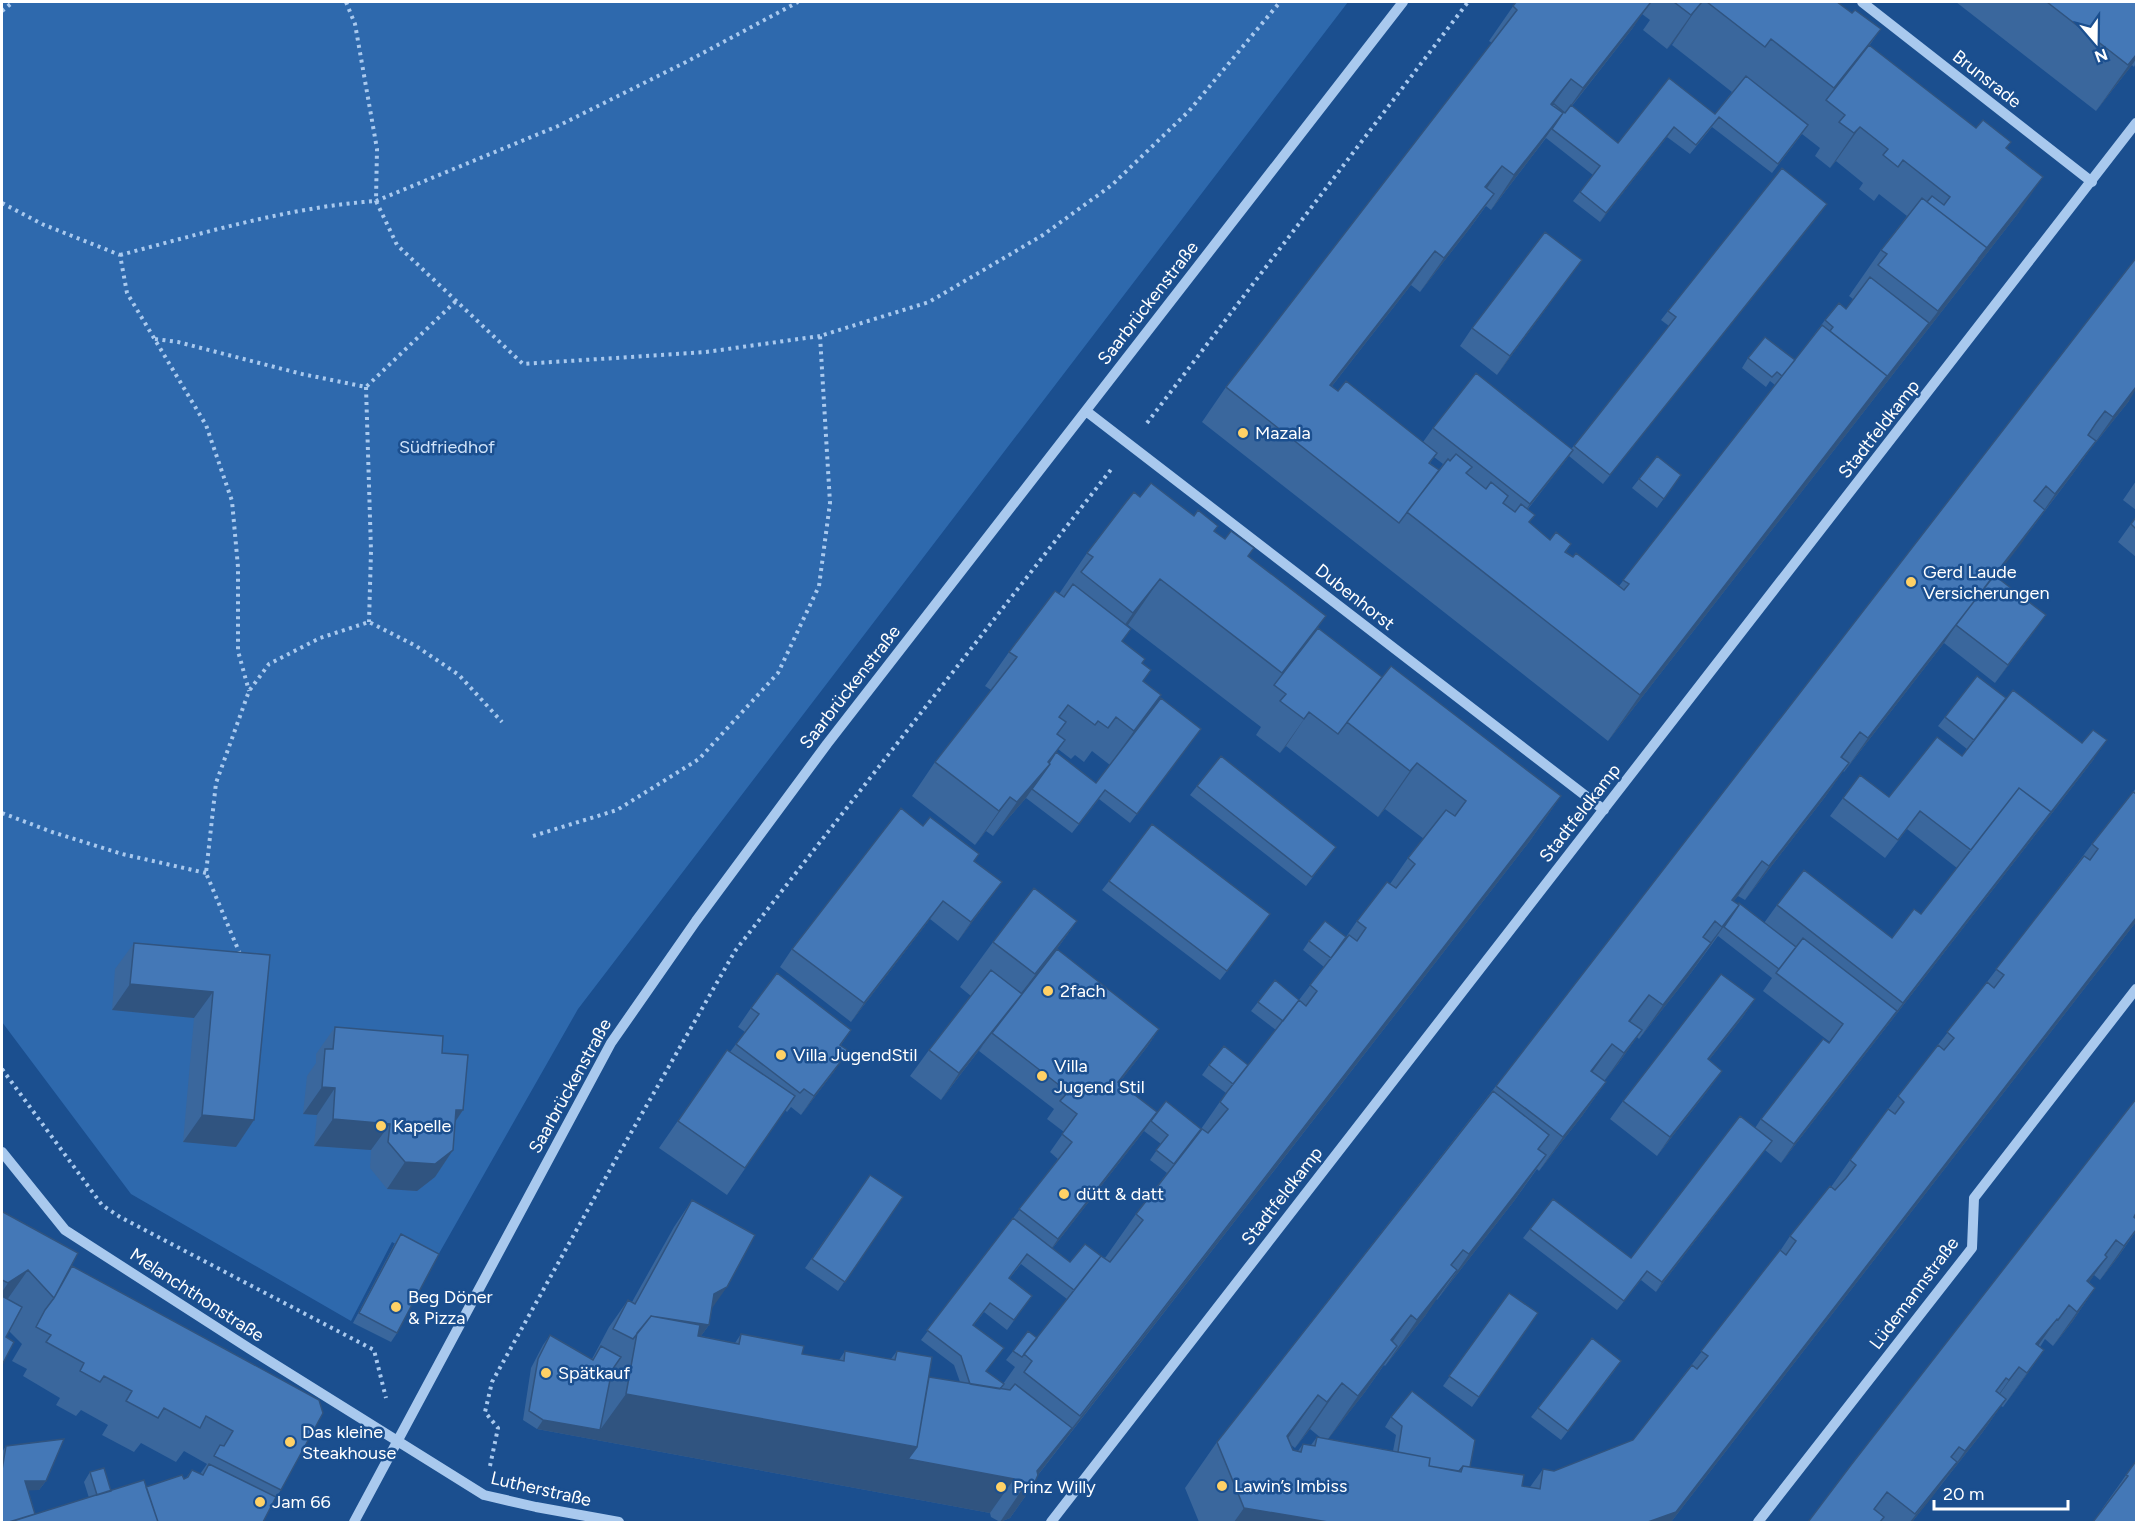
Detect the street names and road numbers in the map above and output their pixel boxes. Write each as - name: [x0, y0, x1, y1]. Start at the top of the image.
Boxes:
- street label: Brunsrade: [1948, 45, 2026, 113]
- street label: Saarbrückenstraße: [1093, 237, 1203, 369]
- street label: Stadtfeldkamp: [1834, 375, 1924, 483]
- street label: Dubenhorst: [1311, 559, 1399, 635]
- street label: Saarbrückenstraße: [795, 621, 905, 753]
- street label: Stadtfeldkamp: [1535, 759, 1625, 867]
- street label: Saarbrückenstraße: [524, 1015, 616, 1157]
- street label: Stadtfeldkamp: [1237, 1142, 1327, 1250]
- street label: Lüdemannstraße: [1865, 1232, 1963, 1353]
- street label: Melanchthonstraße: [126, 1243, 268, 1347]
- street label: Lutherstraße: [489, 1467, 594, 1511]

